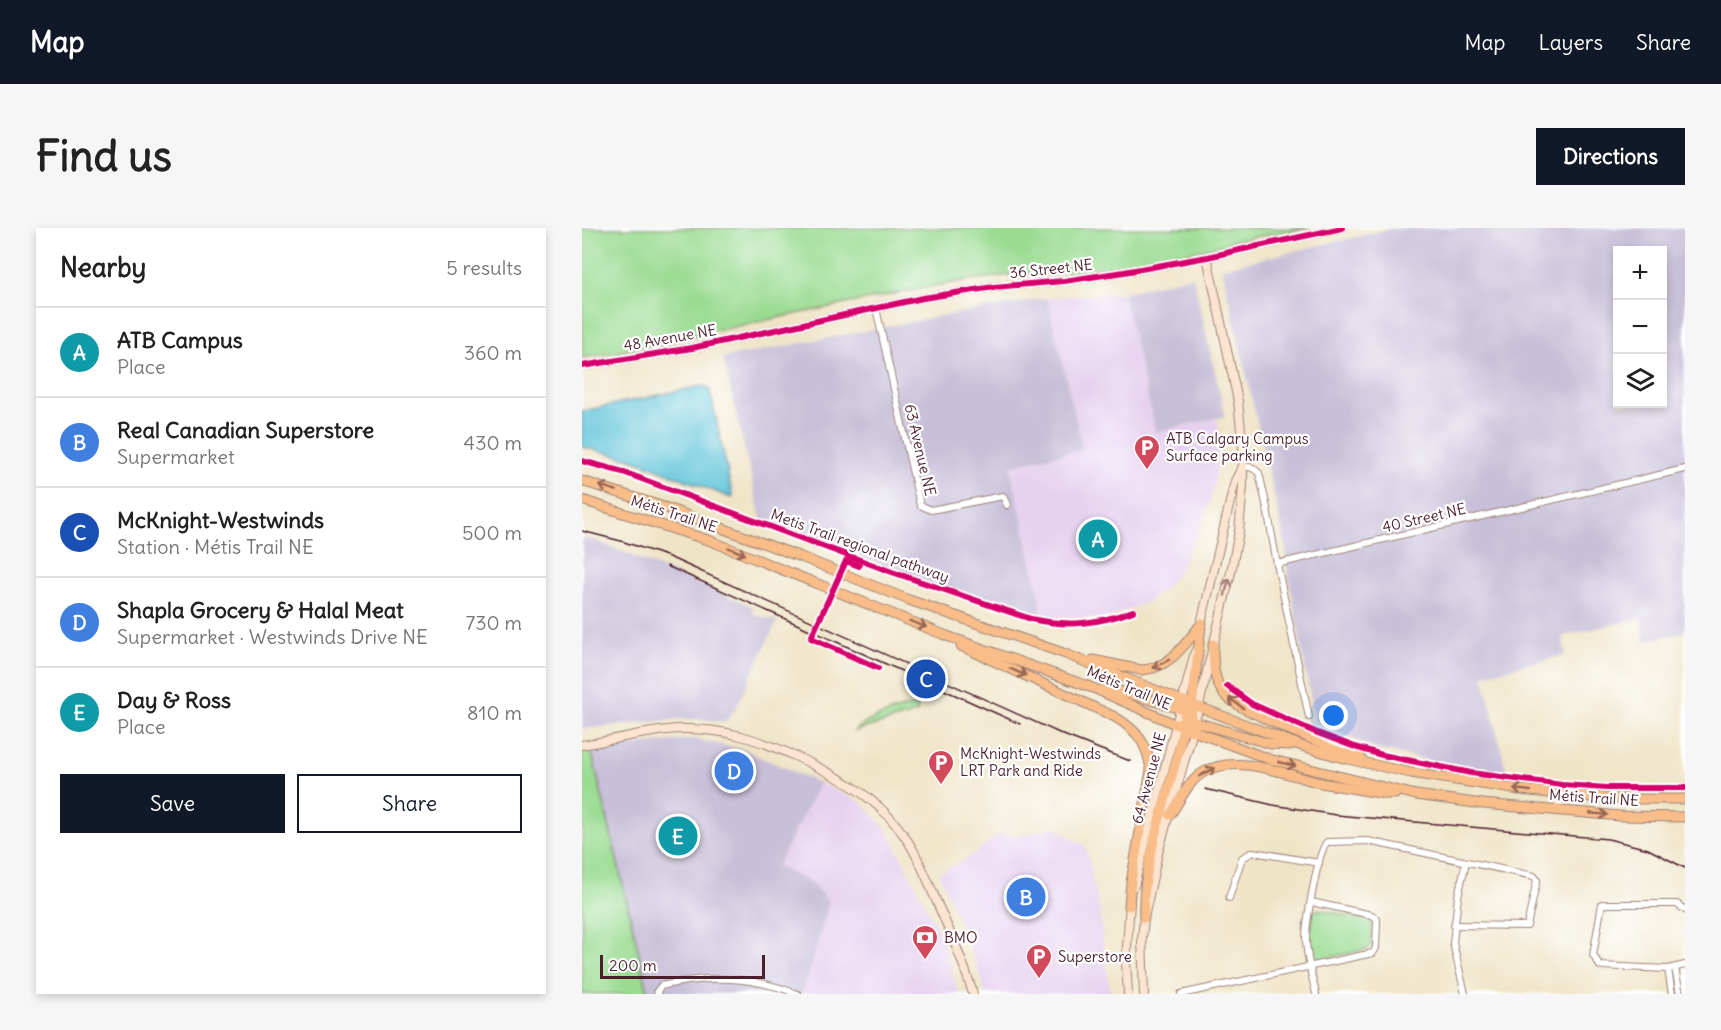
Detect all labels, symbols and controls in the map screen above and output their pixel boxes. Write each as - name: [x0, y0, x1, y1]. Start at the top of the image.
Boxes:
- text: Map: [30, 24, 84, 60]
- text: Map: [1465, 29, 1505, 56]
- text: Layers: [1538, 29, 1603, 56]
- text: Share: [1636, 29, 1691, 56]
- button: Directions: [1536, 128, 1685, 185]
- text: Find us: [36, 130, 172, 182]
- map controls: [1613, 246, 1667, 408]
- button: +: [1613, 246, 1667, 300]
- text: Nearby: [60, 251, 146, 284]
- text: 5 results: [446, 255, 522, 280]
- street label: 36 Street NE: [1008, 255, 1094, 282]
- button: −: [1613, 300, 1667, 354]
- street label: 48 Avenue NE: [622, 320, 718, 355]
- text: ATB Campus: [117, 326, 243, 354]
- text: A: [73, 340, 86, 365]
- text: 360 m: [464, 340, 522, 365]
- text: Place: [117, 354, 165, 379]
- button: layers: [1613, 354, 1667, 408]
- street label: 63 Avenue NE: [901, 402, 940, 498]
- text: Real Canadian Superstore: [117, 416, 374, 444]
- place label: ATB Calgary Campus Surface parking: [1166, 429, 1309, 465]
- text: B: [73, 430, 86, 455]
- text: 430 m: [464, 430, 522, 455]
- parking icon: ATB Calgary Campus Surface parking: [1132, 433, 1162, 471]
- text: Supermarket: [117, 444, 235, 469]
- one-way arrow: [598, 482, 617, 493]
- street label: Métis Trail NE: [629, 491, 720, 536]
- street label: 40 Street NE: [1380, 499, 1468, 536]
- street label: Metis Trail regional pathway: [768, 504, 952, 587]
- text: McKnight-Westwinds: [117, 506, 324, 534]
- pin: A: [1078, 516, 1118, 562]
- text: C: [73, 520, 86, 545]
- text: 500 m: [462, 520, 522, 545]
- text: Station · Métis Trail NE: [117, 534, 314, 559]
- one-way arrow: [728, 546, 746, 557]
- one-way arrow: [1221, 578, 1233, 597]
- text: Shapla Grocery & Halal Meat: [117, 596, 404, 624]
- text: D: [72, 610, 87, 635]
- text: 730 m: [465, 610, 522, 635]
- one-way arrow: [909, 619, 927, 630]
- text: Supermarket · Westwinds Drive NE: [117, 624, 428, 649]
- pin: C: [906, 656, 946, 702]
- one-way arrow: [1153, 658, 1170, 670]
- street label: Métis Trail NE: [1084, 661, 1174, 714]
- one-way arrow: [1008, 666, 1026, 678]
- text: Day & Ross: [117, 686, 231, 714]
- one-way arrow: [1229, 697, 1245, 709]
- text: E: [74, 700, 85, 725]
- text: 810 m: [467, 700, 522, 725]
- your location: [1319, 701, 1348, 730]
- text: Place: [117, 714, 165, 739]
- street label: 64 Avenue NE: [1127, 730, 1170, 826]
- place label: McKnight-Westwinds LRT Park and Ride: [960, 744, 1101, 780]
- pin: D: [714, 748, 754, 794]
- parking icon: McKnight-Westwinds LRT Park and Ride: [926, 748, 956, 786]
- one-way arrow: [1278, 758, 1297, 770]
- one-way arrow: [1198, 765, 1216, 777]
- button: Save: [60, 774, 285, 833]
- button: Share: [297, 774, 522, 833]
- one-way arrow: [1512, 784, 1532, 795]
- street label: Métis Trail NE: [1549, 785, 1640, 810]
- one-way arrow: [1589, 809, 1609, 820]
- pin: E: [658, 814, 698, 858]
- pin: B: [1006, 874, 1046, 920]
- bank icon: BMO: [910, 923, 940, 961]
- place label: BMO: [944, 928, 978, 947]
- parking icon: Superstore: [1024, 942, 1054, 980]
- place label: Superstore: [1058, 947, 1132, 966]
- scale bar: [600, 952, 765, 980]
- text: 200 m: [609, 955, 657, 975]

